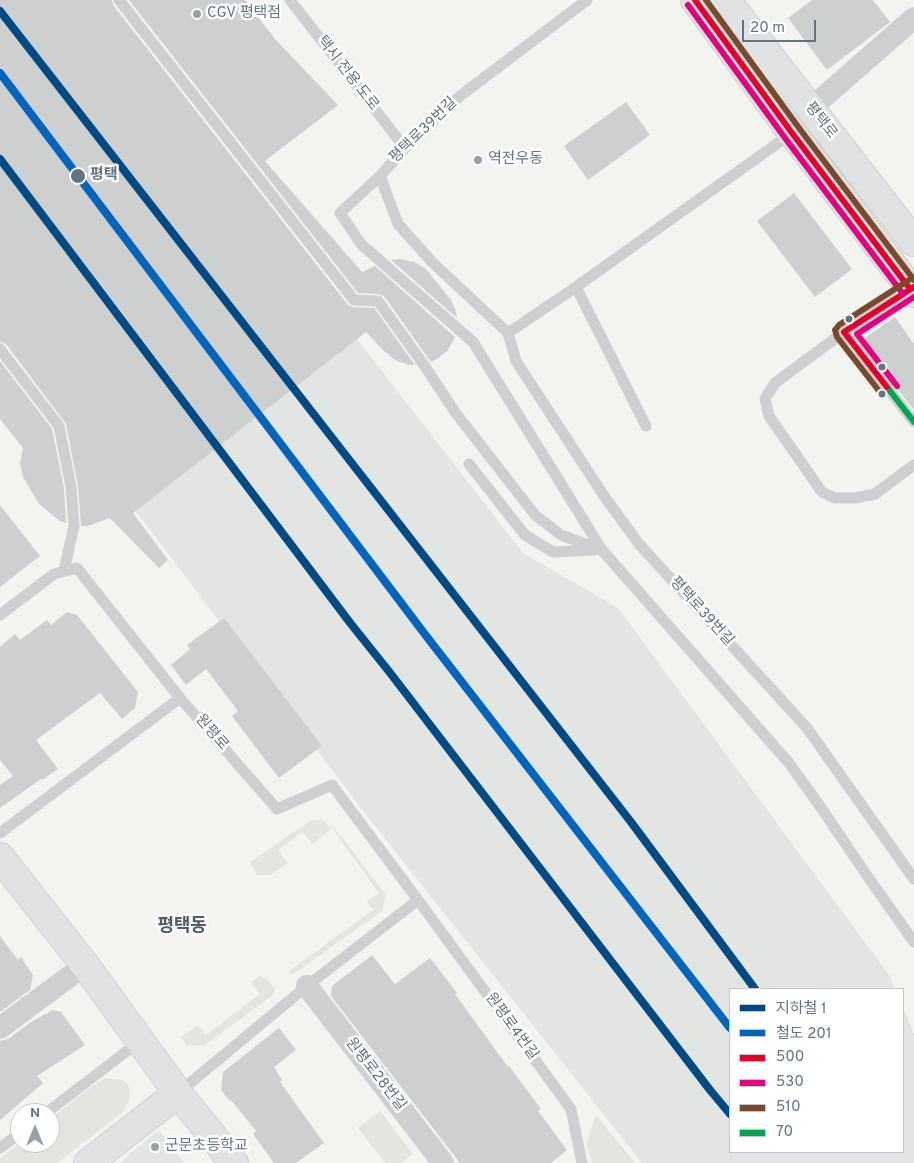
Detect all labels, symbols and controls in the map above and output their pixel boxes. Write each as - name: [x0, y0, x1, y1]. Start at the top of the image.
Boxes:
- place label: CGV 평택점: [207, 5, 281, 23]
- marker: CGV 평택점: [191, 8, 203, 20]
- scale bar: [744, 10, 818, 42]
- text: 20 m: [750, 19, 785, 38]
- street label: 택시 전용 도로: [312, 33, 382, 115]
- street label: 평택로39번길: [387, 94, 461, 168]
- street label: 평택로: [800, 99, 840, 143]
- place label: 역전우동: [488, 151, 543, 169]
- marker: 역전우동: [472, 154, 484, 166]
- marker: 평택: [69, 167, 87, 185]
- place label: 평택: [90, 167, 118, 185]
- unlabelled marker: [844, 314, 854, 324]
- unlabelled marker: [877, 362, 887, 372]
- unlabelled marker: [877, 389, 887, 399]
- street label: 평택로39번길: [665, 574, 737, 650]
- street label: 원평로: [191, 711, 231, 755]
- district label: 평택동: [157, 916, 207, 938]
- legend: [729, 988, 904, 1153]
- street label: 원평로4번길: [481, 990, 541, 1064]
- text: 지하철 1: [776, 1000, 827, 1019]
- text: 철도 201: [776, 1025, 832, 1044]
- street label: 원평로28번길: [341, 1035, 409, 1115]
- text: 500: [776, 1048, 804, 1067]
- text: 530: [776, 1073, 804, 1092]
- text: 510: [776, 1098, 801, 1117]
- north arrow: [10, 1103, 60, 1153]
- text: N: [30, 1105, 40, 1122]
- text: 70: [776, 1123, 793, 1142]
- place label: 군문초등학교: [165, 1138, 248, 1156]
- marker: 군문초등학교: [149, 1141, 161, 1153]

